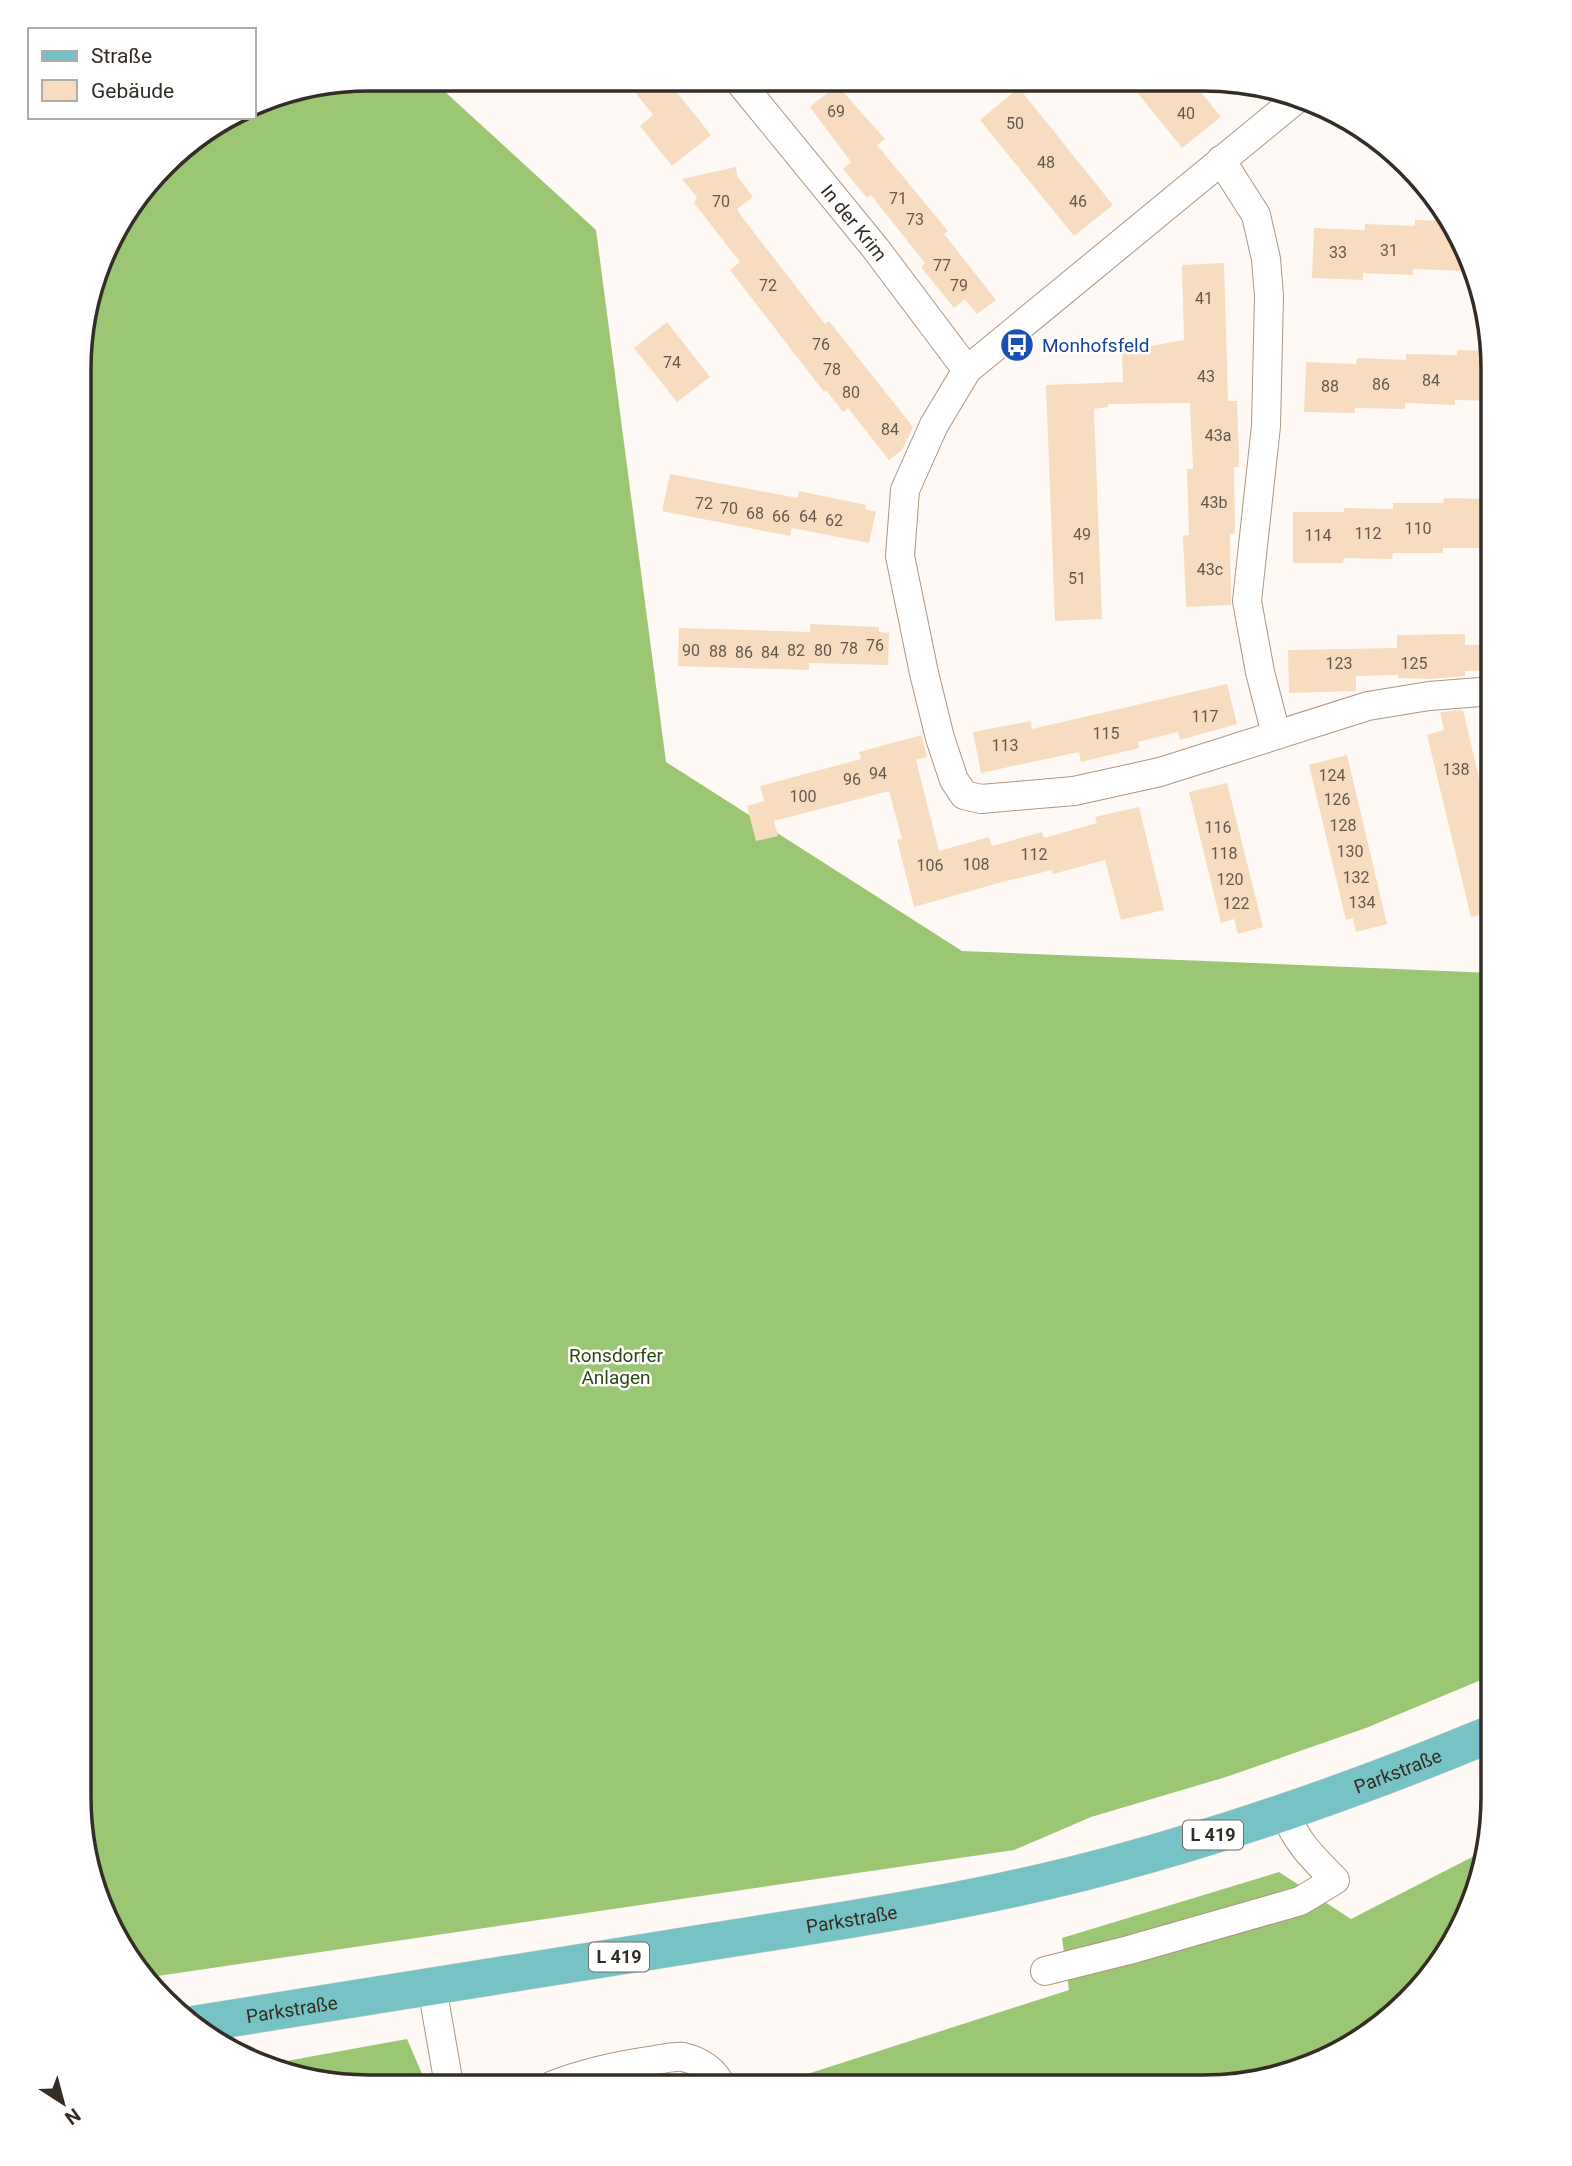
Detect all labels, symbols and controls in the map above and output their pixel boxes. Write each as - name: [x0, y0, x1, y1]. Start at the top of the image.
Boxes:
- legend: [28, 28, 256, 119]
- text: Straße: [91, 44, 152, 68]
- text: Gebäude: [91, 79, 174, 103]
- house number: 69: [827, 102, 845, 121]
- house number: 40: [1177, 104, 1195, 123]
- house number: 50: [1006, 114, 1024, 133]
- house number: 48: [1037, 153, 1055, 172]
- street label: In der Krim: [816, 180, 892, 266]
- house number: 71: [889, 189, 907, 208]
- house number: 70: [712, 192, 730, 211]
- house number: 46: [1069, 192, 1087, 211]
- house number: 73: [906, 210, 924, 229]
- house number: 31: [1380, 241, 1398, 260]
- house number: 33: [1329, 243, 1347, 262]
- house number: 77: [933, 256, 951, 275]
- house number: 72: [759, 276, 777, 295]
- house number: 79: [950, 276, 968, 295]
- house number: 41: [1195, 289, 1213, 308]
- bus stop icon: Monhofsfeld: [998, 326, 1036, 364]
- place label: Monhofsfeld: [1042, 334, 1149, 357]
- house number: 76: [812, 335, 830, 354]
- house number: 74: [663, 353, 681, 372]
- house number: 78: [823, 360, 841, 379]
- house number: 43: [1197, 367, 1215, 386]
- house number: 84: [1422, 371, 1440, 390]
- house number: 86: [1372, 375, 1390, 394]
- house number: 88: [1321, 377, 1339, 396]
- house number: 80: [842, 383, 860, 402]
- house number: 84: [881, 420, 899, 439]
- house number: 43a: [1205, 426, 1231, 445]
- house number: 43b: [1201, 493, 1228, 512]
- house number: 72: [695, 494, 713, 513]
- house number: 70: [720, 499, 738, 518]
- house number: 68: [746, 504, 764, 523]
- house number: 66: [772, 507, 790, 526]
- house number: 64: [799, 507, 817, 526]
- house number: 62: [825, 511, 843, 530]
- house number: 110: [1405, 519, 1431, 538]
- house number: 112: [1355, 524, 1381, 543]
- house number: 49: [1073, 525, 1091, 544]
- house number: 114: [1305, 526, 1331, 545]
- house number: 43c: [1197, 560, 1223, 579]
- house number: 51: [1068, 569, 1086, 588]
- house number: 76: [866, 636, 884, 655]
- house number: 78: [840, 639, 858, 658]
- house number: 90: [682, 641, 700, 660]
- house number: 82: [787, 641, 805, 660]
- house number: 80: [814, 641, 832, 660]
- house number: 88: [709, 642, 727, 661]
- house number: 86: [735, 643, 753, 662]
- house number: 84: [761, 643, 779, 662]
- house number: 123: [1326, 654, 1352, 673]
- house number: 125: [1401, 654, 1427, 673]
- house number: 117: [1192, 707, 1218, 726]
- house number: 115: [1093, 724, 1119, 743]
- house number: 113: [992, 736, 1018, 755]
- house number: 138: [1443, 760, 1469, 779]
- house number: 94: [869, 764, 887, 783]
- house number: 124: [1319, 766, 1345, 785]
- house number: 96: [843, 770, 861, 789]
- house number: 100: [790, 787, 816, 806]
- house number: 126: [1324, 790, 1350, 809]
- house number: 128: [1330, 816, 1356, 835]
- house number: 116: [1205, 818, 1231, 837]
- house number: 130: [1337, 842, 1363, 861]
- house number: 118: [1211, 844, 1237, 863]
- house number: 112: [1021, 845, 1047, 864]
- house number: 108: [963, 855, 989, 874]
- house number: 106: [917, 856, 943, 875]
- house number: 132: [1343, 868, 1369, 887]
- house number: 120: [1217, 870, 1243, 889]
- house number: 134: [1349, 893, 1375, 912]
- house number: 122: [1223, 894, 1249, 913]
- park label: Ronsdorfer Anlagen: [569, 1344, 663, 1389]
- street label: Parkstraße: [1351, 1744, 1445, 1799]
- road number: L 419: [1183, 1821, 1243, 1850]
- street label: Parkstraße: [804, 1901, 899, 1938]
- road number: L 419: [589, 1942, 649, 1971]
- street label: Parkstraße: [245, 1991, 339, 2028]
- north arrow: [28, 2068, 98, 2138]
- text: N: [61, 2103, 85, 2130]

